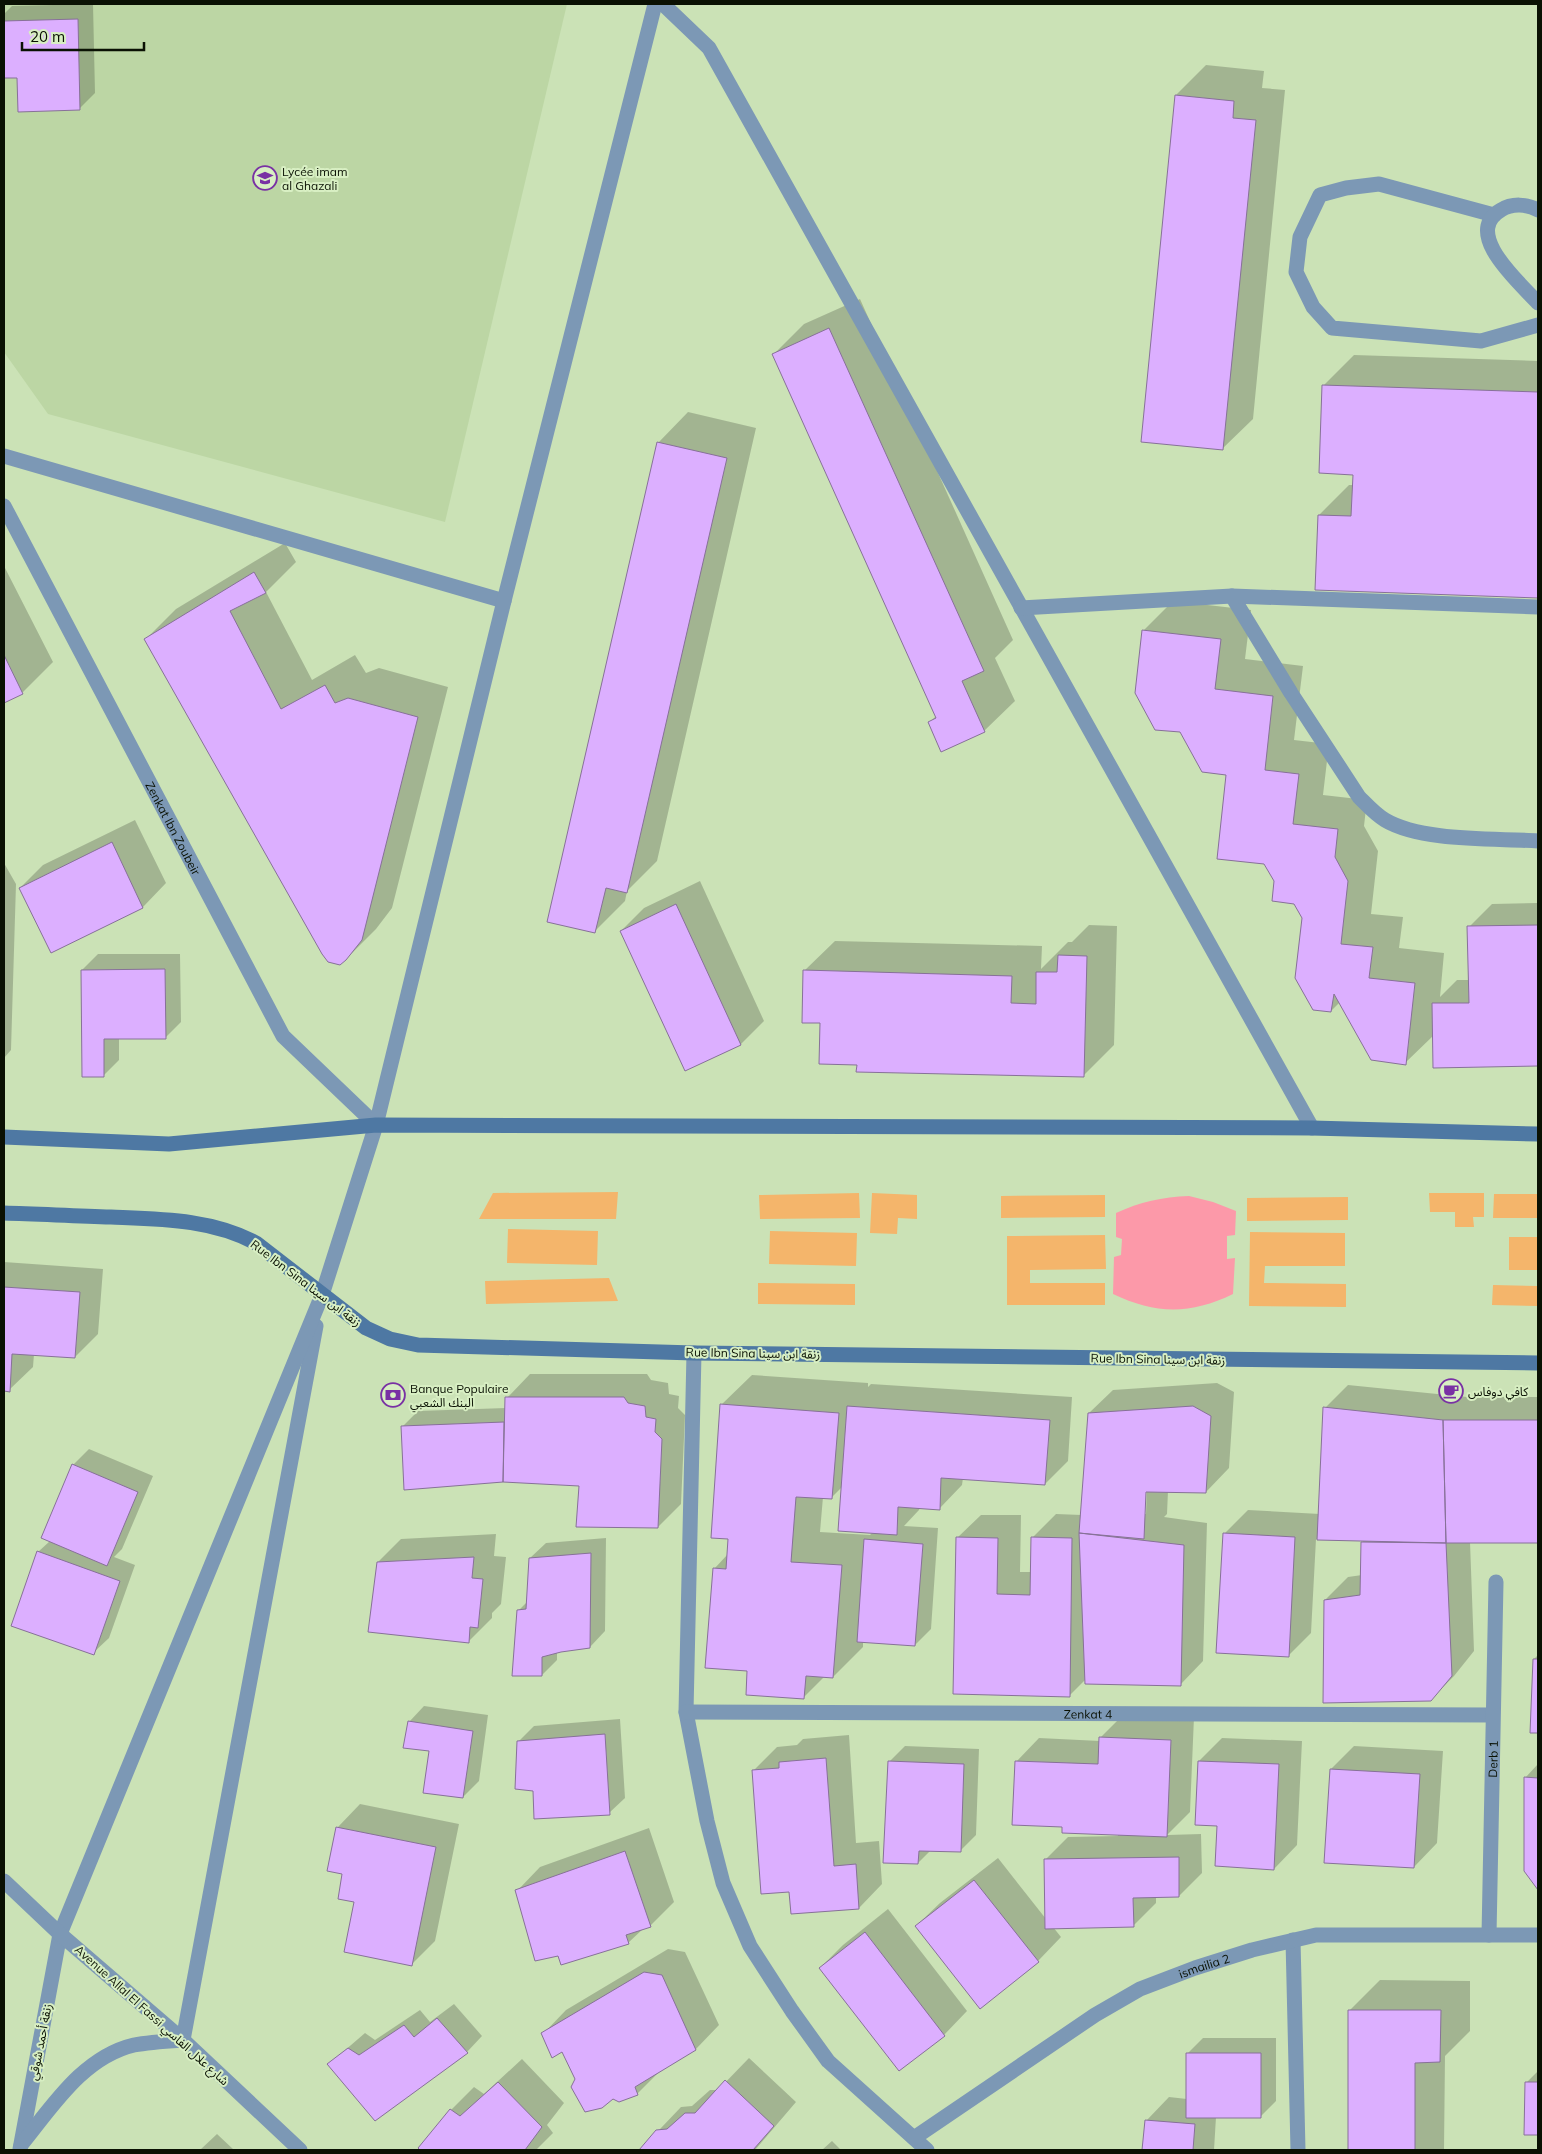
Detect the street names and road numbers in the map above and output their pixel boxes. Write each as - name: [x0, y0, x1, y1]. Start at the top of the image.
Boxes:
- street label: Zenkat Ibn Zoubeir: [143, 779, 205, 878]
- street label: Rue Ibn Sina زنقة ابن سينا: [248, 1236, 364, 1330]
- street label: Rue Ibn Sina زنقة ابن سينا: [686, 1344, 820, 1362]
- street label: Rue Ibn Sina زنقة ابن سينا: [1091, 1350, 1225, 1368]
- street label: Zenkat 4: [1064, 1706, 1112, 1721]
- street label: Derb 1: [1485, 1740, 1500, 1778]
- street label: Avenue Allal El Fassi شارع علال الفاسي: [70, 1942, 232, 2090]
- street label: ismailia 2: [1176, 1950, 1231, 1981]
- street label: زنقة أحمد شوقي: [25, 2002, 58, 2082]

